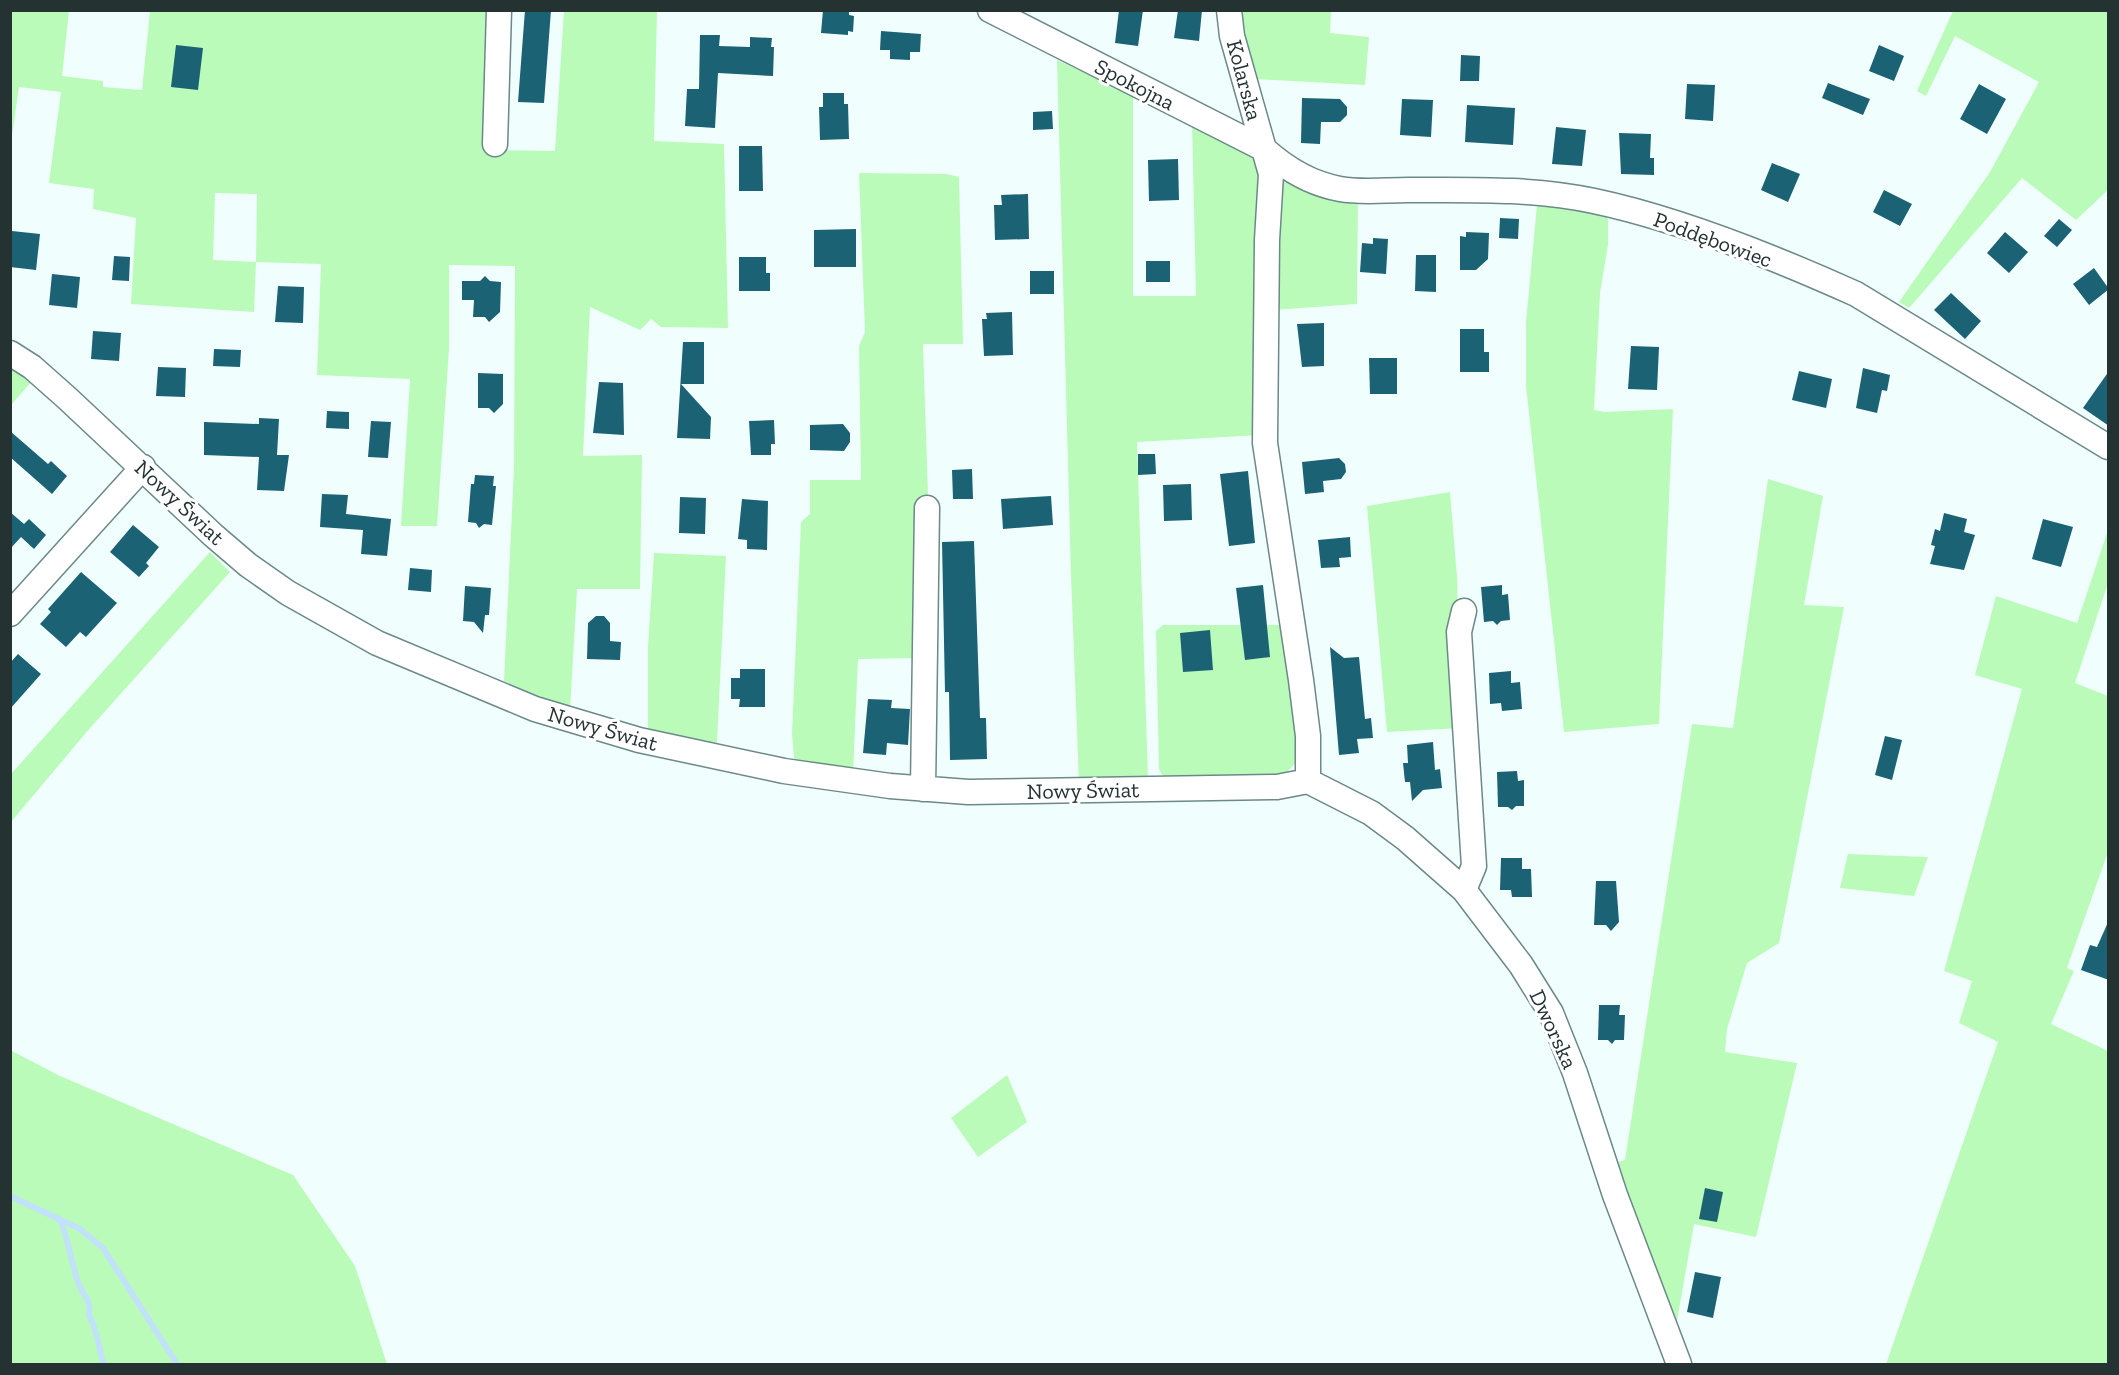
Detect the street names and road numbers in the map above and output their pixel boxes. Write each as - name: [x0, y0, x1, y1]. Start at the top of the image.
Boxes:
- street label: Kolarska: [1221, 37, 1268, 124]
- street label: Spokojna: [1090, 53, 1180, 116]
- street label: Poddębowiec: [1650, 206, 1776, 273]
- street label: Nowy Świat: [129, 454, 231, 551]
- street label: Nowy Świat: [545, 700, 662, 757]
- street label: Nowy Świat: [1026, 776, 1140, 805]
- street label: Dworska: [1523, 985, 1584, 1073]

